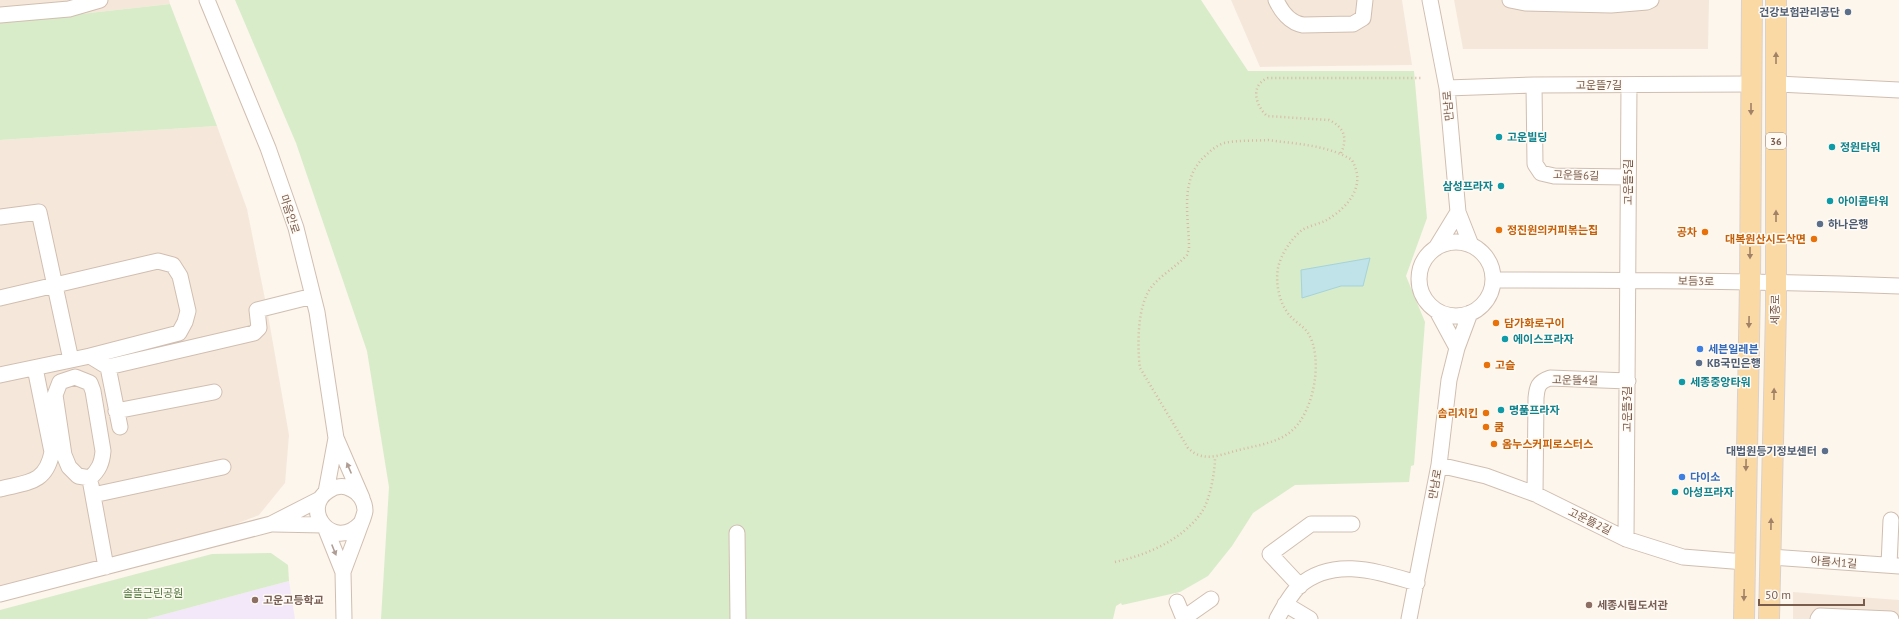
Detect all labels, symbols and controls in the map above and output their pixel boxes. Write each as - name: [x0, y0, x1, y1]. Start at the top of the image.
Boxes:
- place label: 건강보험관리공단: [1759, 5, 1840, 19]
- marker: 건강보험관리공단: [1843, 7, 1853, 17]
- one-way arrow: [1773, 51, 1779, 64]
- street label: 고운뜰7길: [1576, 78, 1622, 92]
- street label: 만남로: [1440, 90, 1456, 122]
- one-way arrow: [1748, 103, 1754, 116]
- place label: 고운빌딩: [1507, 130, 1547, 144]
- marker: 고운빌딩: [1494, 132, 1504, 142]
- road number: 36: [1766, 133, 1786, 149]
- place label: 정원타워: [1840, 140, 1880, 154]
- marker: 정원타워: [1827, 142, 1837, 152]
- street label: 고운뜰5길: [1621, 159, 1635, 205]
- street label: 고운뜰6길: [1553, 167, 1599, 183]
- place label: 삼성프라자: [1442, 179, 1493, 193]
- marker: 삼성프라자: [1496, 181, 1506, 191]
- street label: 마음안로: [277, 193, 303, 235]
- place label: 아이콤타워: [1838, 194, 1889, 208]
- marker: 아이콤타워: [1825, 196, 1835, 206]
- one-way arrow: [1773, 209, 1779, 222]
- place label: 하나은행: [1828, 217, 1868, 231]
- marker: 하나은행: [1815, 219, 1825, 229]
- place label: 정진원의커피볶는집: [1507, 223, 1598, 237]
- marker: 정진원의커피볶는집: [1494, 225, 1504, 235]
- place label: 공차: [1677, 225, 1697, 239]
- marker: 공차: [1700, 227, 1710, 237]
- place label: 대복원산시도삭면: [1725, 232, 1806, 246]
- marker: 대복원산시도삭면: [1809, 234, 1819, 244]
- one-way arrow: [1747, 247, 1753, 260]
- street label: 보듬3로: [1678, 274, 1714, 288]
- street label: 세종로: [1768, 295, 1782, 325]
- place label: 담가화로구이: [1504, 316, 1565, 330]
- one-way arrow: [1746, 316, 1752, 329]
- marker: 담가화로구이: [1491, 318, 1501, 328]
- place label: 에이스프라자: [1513, 332, 1574, 346]
- marker: 에이스프라자: [1500, 334, 1510, 344]
- place label: 세븐일레븐: [1708, 342, 1759, 356]
- marker: 세븐일레븐: [1695, 344, 1705, 354]
- place label: KB국민은행: [1707, 356, 1761, 370]
- place label: 고슬: [1495, 358, 1515, 372]
- marker: KB국민은행: [1694, 358, 1704, 368]
- marker: 고슬: [1482, 360, 1492, 370]
- street label: 고운뜰4길: [1552, 373, 1598, 387]
- place label: 세종중앙타워: [1690, 375, 1751, 389]
- marker: 세종중앙타워: [1677, 377, 1687, 387]
- street label: 고운뜰3길: [1620, 386, 1634, 432]
- one-way arrow: [1771, 387, 1777, 400]
- place label: 명품프라자: [1509, 403, 1560, 417]
- marker: 명품프라자: [1496, 405, 1506, 415]
- place label: 솜리치킨: [1438, 406, 1478, 420]
- marker: 솜리치킨: [1481, 408, 1491, 418]
- place label: 쿰: [1494, 420, 1504, 434]
- marker: 쿰: [1481, 422, 1491, 432]
- place label: 옴누스커피로스터스: [1502, 437, 1593, 451]
- marker: 옴누스커피로스터스: [1489, 439, 1499, 449]
- place label: 대법원등기정보센터: [1726, 444, 1817, 458]
- marker: 대법원등기정보센터: [1820, 446, 1830, 456]
- one-way arrow: [1743, 459, 1749, 472]
- one-way arrow: [346, 463, 352, 474]
- street label: 만남로: [1425, 468, 1445, 500]
- place label: 다이소: [1690, 470, 1720, 484]
- marker: 다이소: [1677, 472, 1687, 482]
- place label: 아성프라자: [1683, 485, 1734, 499]
- marker: 아성프라자: [1670, 487, 1680, 497]
- street label: 고운뜰2길: [1566, 505, 1614, 537]
- one-way arrow: [1768, 517, 1774, 530]
- one-way arrow: [331, 544, 337, 555]
- street label: 아름서1길: [1810, 553, 1858, 571]
- scale bar: [1759, 581, 1864, 607]
- park label: 솔뜰근린공원: [123, 586, 183, 600]
- text: 50 m: [1765, 587, 1791, 602]
- one-way arrow: [1741, 589, 1747, 602]
- place label: 고운고등학교: [263, 593, 324, 607]
- marker: 고운고등학교: [250, 595, 260, 605]
- place label: 세종시립도서관: [1597, 598, 1668, 612]
- marker: 세종시립도서관: [1584, 600, 1594, 610]

